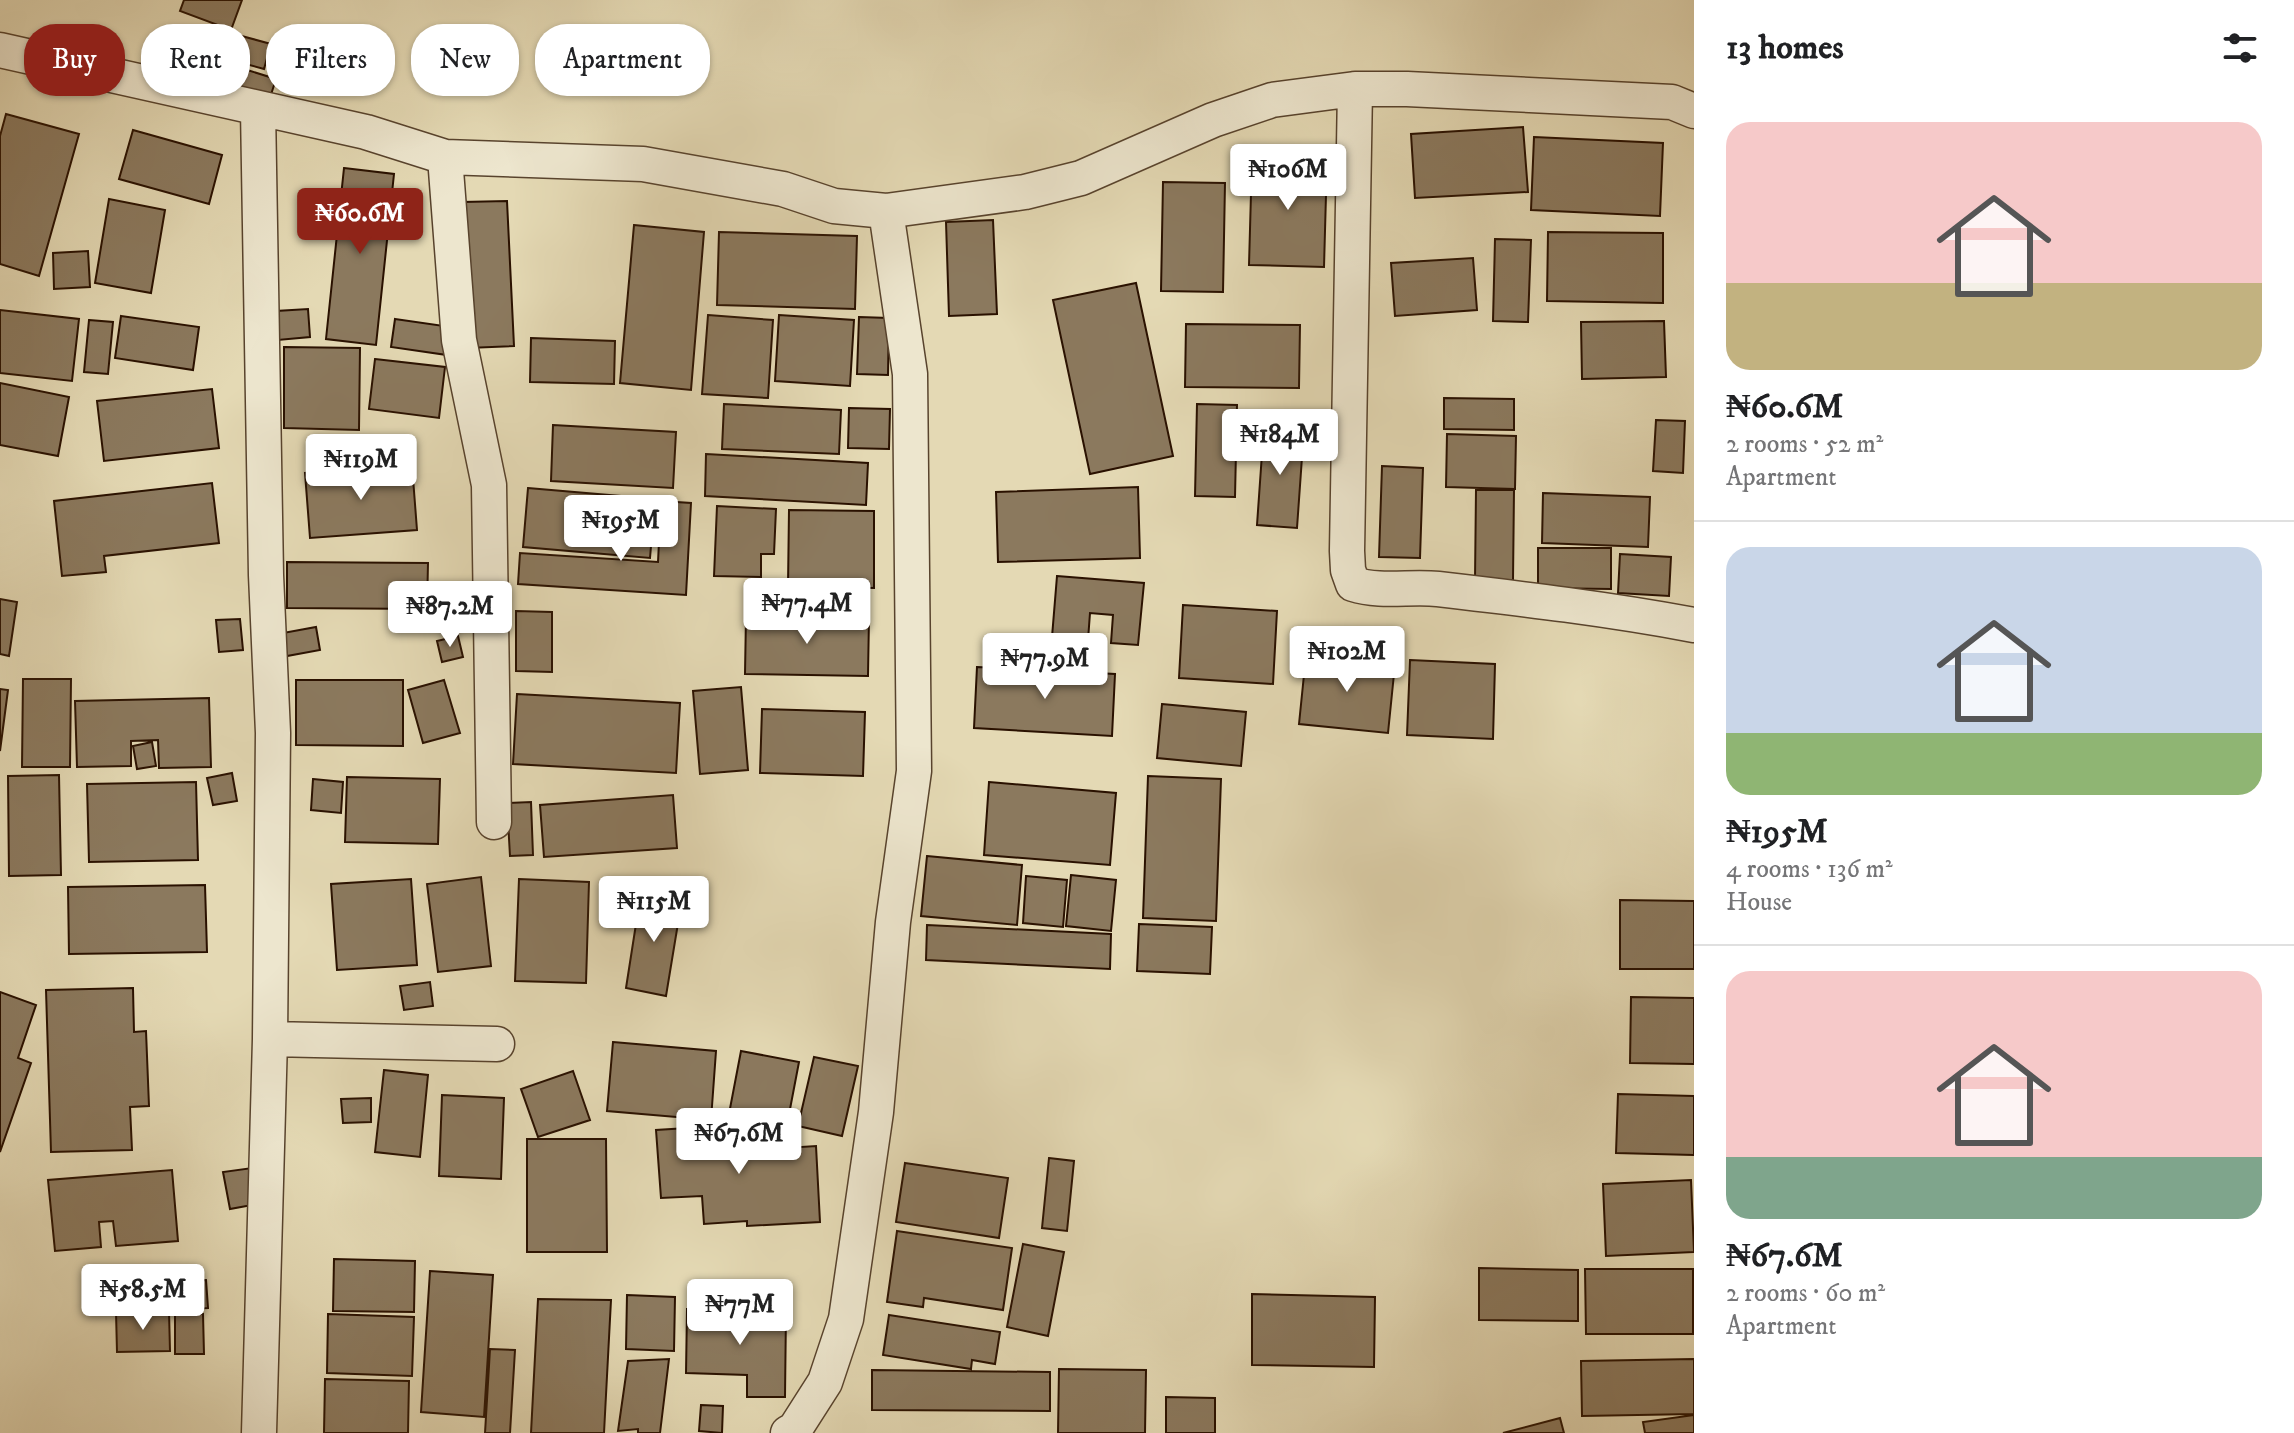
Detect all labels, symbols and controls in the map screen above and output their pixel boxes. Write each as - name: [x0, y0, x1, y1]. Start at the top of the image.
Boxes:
- chip: Buy: [24, 24, 125, 96]
- chip: Rent: [141, 24, 250, 96]
- chip: Filters: [266, 24, 395, 96]
- chip: New: [411, 24, 519, 96]
- chip: Apartment: [535, 24, 710, 96]
- icon: filters: [2218, 26, 2262, 70]
- text: 13 homes: [1726, 27, 1844, 69]
- pin: ₦106M: [1232, 144, 1344, 212]
- text: ₦106M: [1248, 153, 1328, 186]
- icon: home: [1922, 174, 2066, 318]
- pin: ₦60.6M: [295, 188, 425, 256]
- text: ₦60.6M: [315, 197, 405, 230]
- text: ₦60.6M: [1726, 386, 1843, 428]
- pin: ₦184M: [1224, 409, 1336, 477]
- text: ₦184M: [1240, 418, 1320, 451]
- text: 2 rooms · 52 m²: [1726, 428, 1883, 461]
- pin: ₦119M: [305, 434, 417, 502]
- text: ₦119M: [324, 443, 398, 476]
- text: Apartment: [1726, 461, 1837, 494]
- pin: ₦195M: [565, 495, 677, 563]
- text: ₦195M: [582, 504, 660, 537]
- pin: ₦77.4M: [742, 578, 872, 646]
- pin: ₦87.2M: [385, 581, 515, 649]
- text: ₦77.4M: [761, 587, 853, 620]
- text: ₦87.2M: [406, 590, 494, 623]
- icon: home: [1922, 599, 2066, 743]
- pin: ₦102M: [1291, 626, 1403, 694]
- pin: ₦77.9M: [980, 633, 1110, 701]
- text: ₦102M: [1308, 635, 1386, 668]
- text: ₦77.9M: [1001, 642, 1089, 675]
- text: ₦195M: [1726, 811, 1828, 853]
- text: 4 rooms · 136 m²: [1726, 853, 1893, 886]
- pin: ₦115M: [598, 876, 710, 944]
- text: ₦115M: [617, 885, 691, 918]
- text: House: [1726, 886, 1792, 919]
- icon: home: [1922, 1023, 2066, 1167]
- pin: ₦67.6M: [674, 1108, 804, 1176]
- text: ₦67.6M: [694, 1117, 784, 1150]
- text: ₦67.6M: [1726, 1235, 1843, 1277]
- pin: ₦58.5M: [78, 1264, 208, 1332]
- text: ₦58.5M: [99, 1273, 187, 1306]
- text: 2 rooms · 60 m²: [1726, 1277, 1885, 1310]
- pin: ₦77M: [693, 1279, 787, 1347]
- text: ₦77M: [705, 1288, 775, 1321]
- text: Apartment: [1726, 1310, 1837, 1343]

